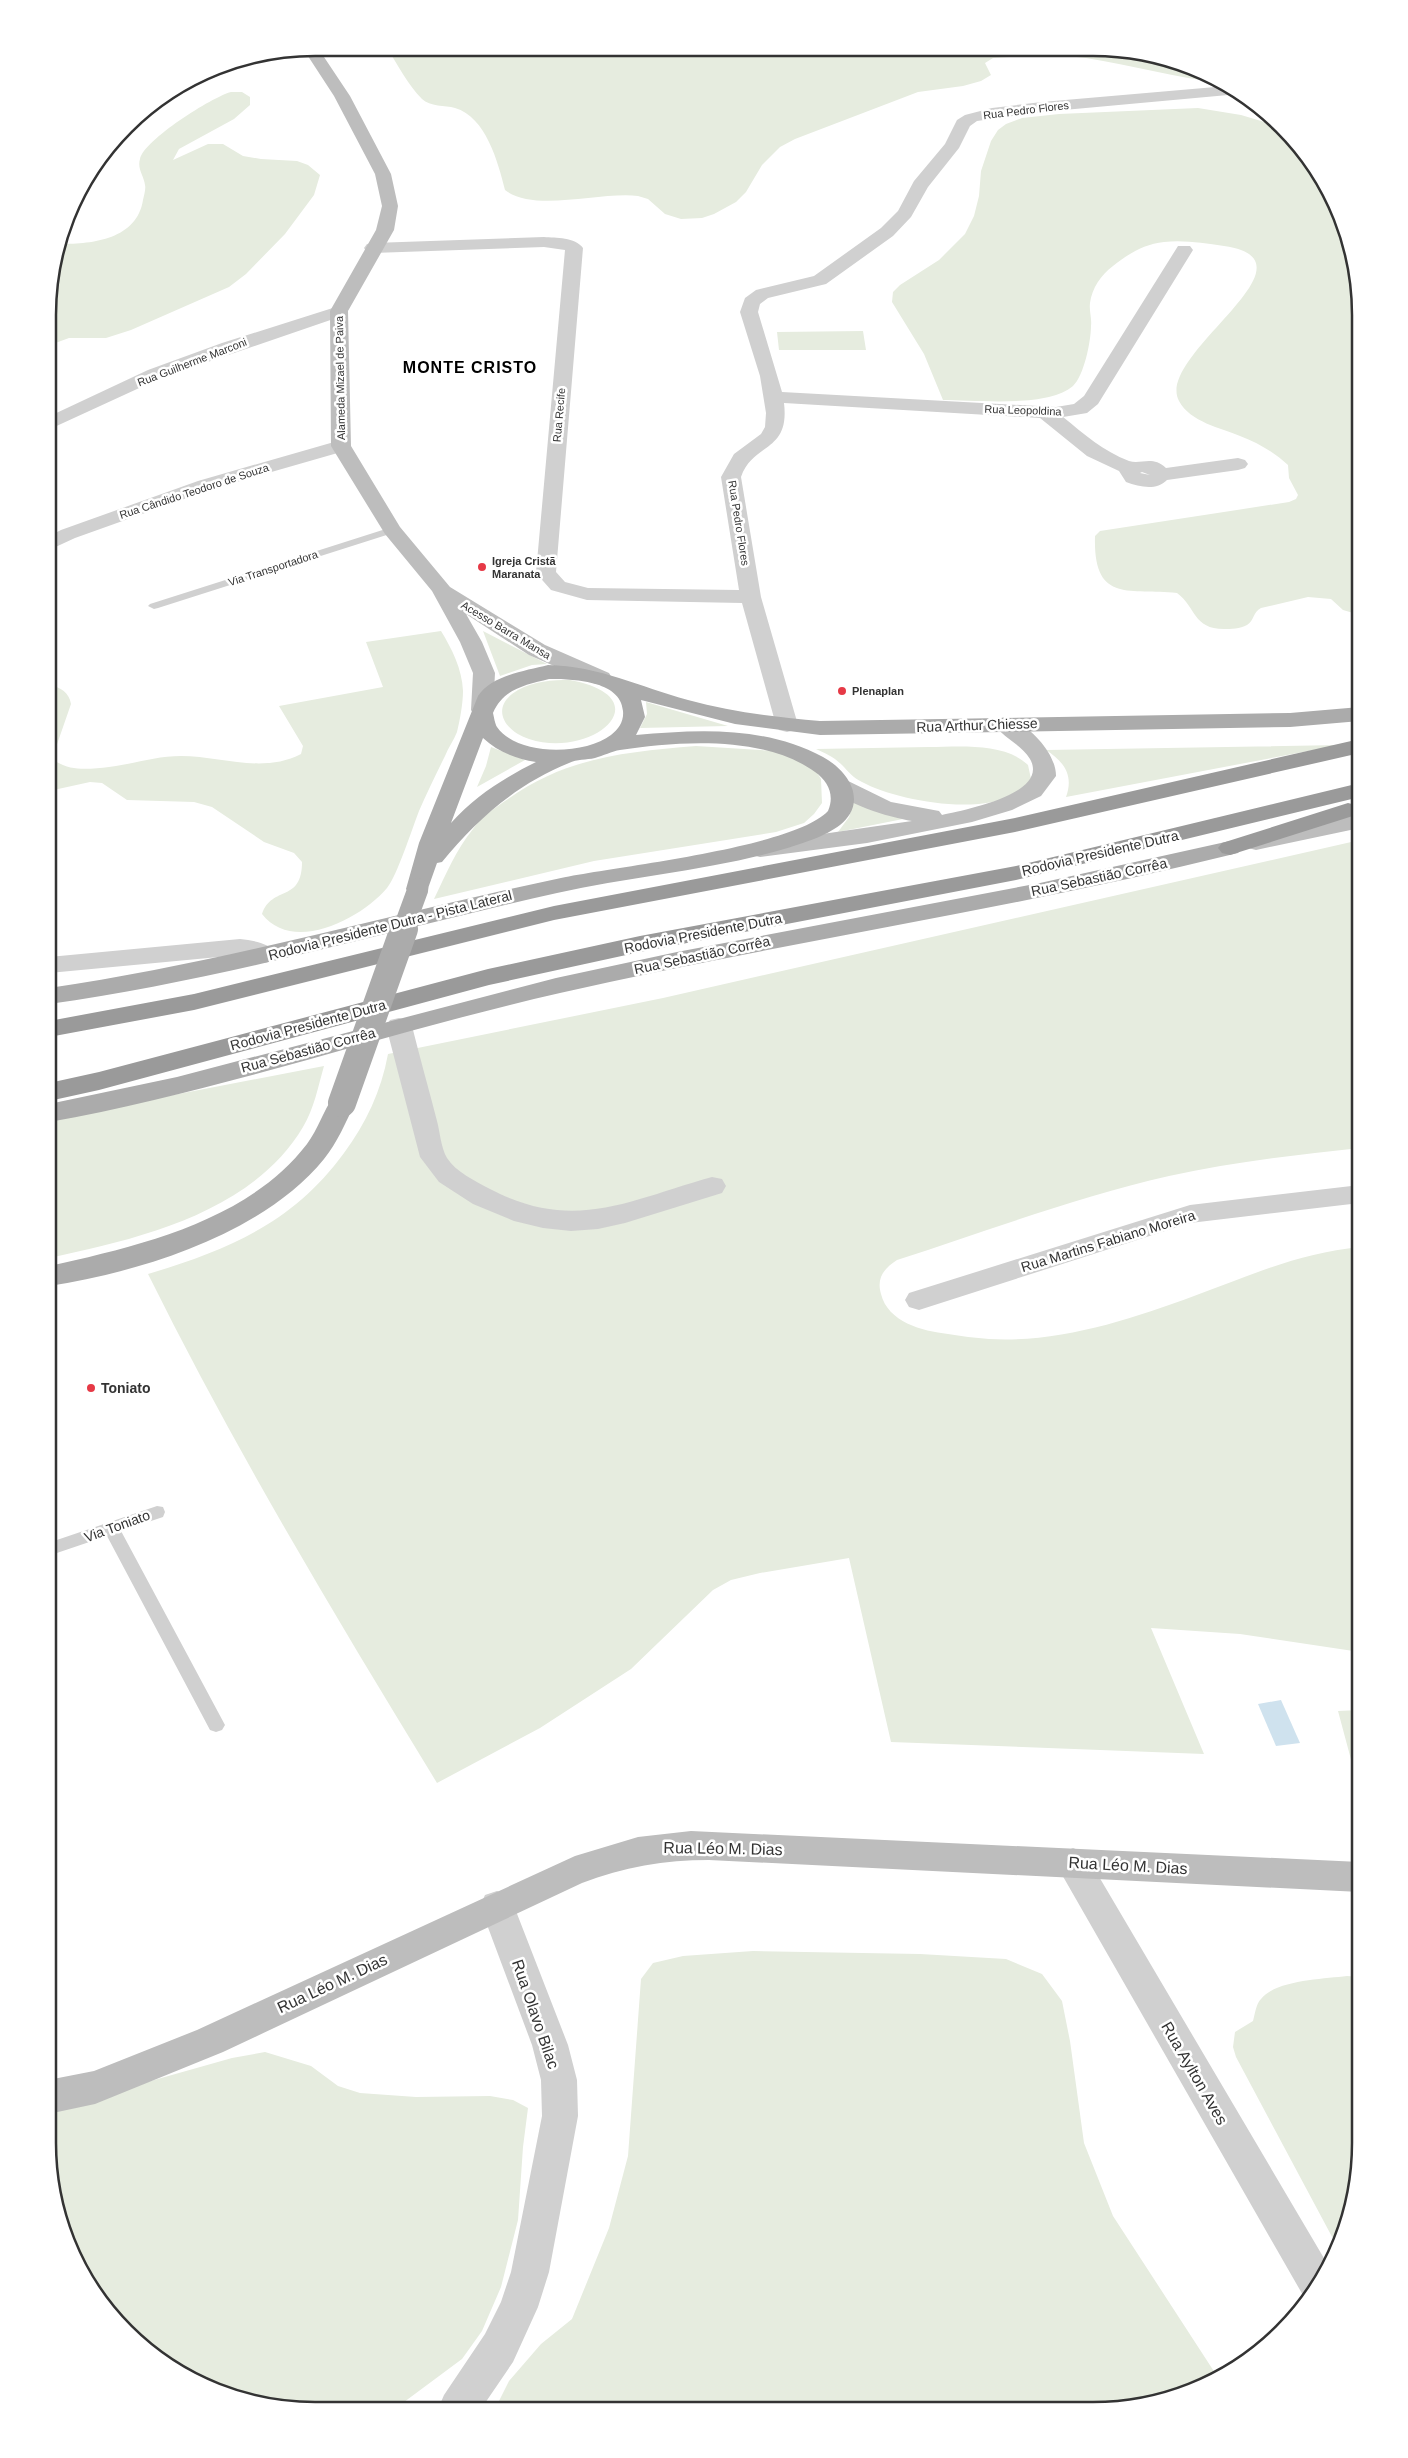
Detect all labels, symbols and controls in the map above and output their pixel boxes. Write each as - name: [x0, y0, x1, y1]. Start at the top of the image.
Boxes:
- street label: Rua Pedro Flores: [982, 99, 1070, 121]
- street label: Alameda Mizael de Paiva: [333, 315, 347, 440]
- street label: Rua Guilherme Marconi: [136, 336, 248, 388]
- district label: MONTE CRISTO: [403, 359, 537, 376]
- street label: Rua Recife: [551, 387, 567, 443]
- street label: Rua Leopoldina: [984, 403, 1063, 417]
- street label: Rua Cândido Teodoro de Souza: [118, 461, 271, 521]
- street label: Rua Pedro Flores: [726, 479, 752, 567]
- street label: Via Transportadora: [227, 548, 320, 588]
- place label: Igreja Cristã Maranata: [492, 555, 556, 580]
- marker: Igreja Cristã Maranata: [476, 561, 488, 573]
- street label: Acesso Barra Mansa: [459, 599, 554, 662]
- marker: Plenaplan: [836, 685, 848, 697]
- place label: Plenaplan: [852, 685, 904, 697]
- street label: Rua Arthur Chiesse: [916, 715, 1038, 735]
- street label: Rodovia Presidente Dutra: [1020, 827, 1180, 879]
- street label: Rua Sebastião Corrêa: [1030, 855, 1169, 899]
- street label: Rodovia Presidente Dutra - Pista Lateral: [266, 887, 514, 963]
- street label: Rodovia Presidente Dutra: [623, 910, 783, 956]
- street label: Rua Sebastião Corrêa: [633, 933, 772, 977]
- street label: Rodovia Presidente Dutra: [229, 996, 388, 1053]
- street label: Rua Sebastião Corrêa: [239, 1024, 377, 1076]
- street label: Rua Martins Fabiano Moreira: [1019, 1207, 1197, 1275]
- place label: Toniato: [101, 1380, 151, 1396]
- marker: Toniato: [85, 1382, 97, 1394]
- street label: Via Toniato: [82, 1507, 152, 1545]
- street label: Rua Léo M. Dias: [663, 1839, 783, 1858]
- street label: Rua Léo M. Dias: [1068, 1854, 1188, 1877]
- street label: Rua Léo M. Dias: [275, 1951, 390, 2016]
- street label: Rua Olavo Bilac: [509, 1957, 562, 2071]
- street label: Rua Aylton Aves: [1158, 2019, 1231, 2128]

